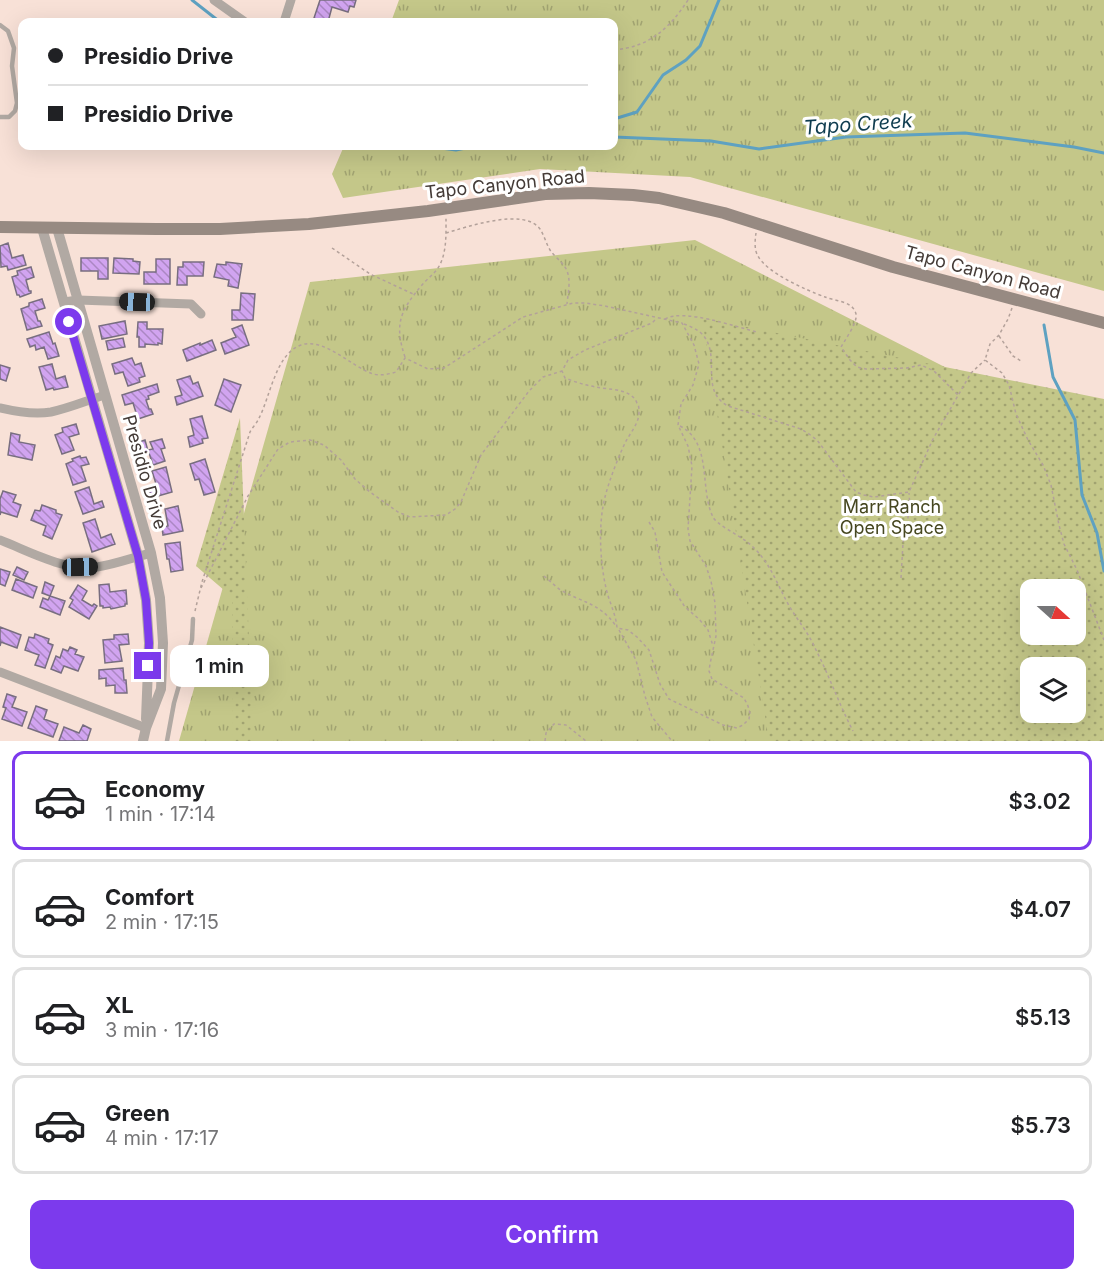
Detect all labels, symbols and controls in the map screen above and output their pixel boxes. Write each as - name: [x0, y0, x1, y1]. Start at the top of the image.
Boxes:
- text: Presidio Drive: [84, 43, 233, 69]
- text: Presidio Drive: [84, 101, 233, 127]
- water label: Tapo Creek: [803, 108, 914, 140]
- street label: Tapo Canyon Road: [424, 165, 586, 203]
- street label: Tapo Canyon Road: [903, 241, 1063, 303]
- car: [119, 292, 155, 312]
- route start: [55, 308, 82, 335]
- street label: Presidio Drive: [119, 412, 171, 532]
- park label: Marr Ranch Open Space: [840, 496, 944, 538]
- car: [62, 558, 98, 576]
- north arrow: [1020, 579, 1086, 645]
- map controls: [1020, 579, 1086, 723]
- callout: 1 min: [169, 645, 268, 687]
- route end: [134, 652, 161, 679]
- text: 1 min: [195, 654, 244, 678]
- button: layers: [1020, 657, 1086, 723]
- icon: car: [33, 774, 87, 828]
- text: Economy: [105, 776, 205, 802]
- text: $3.02: [1009, 788, 1071, 814]
- text: 1 min · 17:14: [105, 802, 216, 826]
- icon: car: [33, 882, 87, 936]
- text: Comfort: [105, 884, 194, 910]
- text: $4.07: [1010, 896, 1071, 922]
- text: 2 min · 17:15: [105, 910, 219, 934]
- icon: car: [33, 990, 87, 1044]
- text: XL: [105, 992, 134, 1018]
- text: $5.13: [1015, 1004, 1071, 1030]
- text: 3 min · 17:16: [105, 1018, 219, 1042]
- icon: car: [33, 1098, 87, 1152]
- text: Green: [105, 1100, 170, 1126]
- text: $5.73: [1011, 1112, 1071, 1138]
- text: 4 min · 17:17: [105, 1126, 219, 1150]
- button: Confirm: [30, 1200, 1074, 1269]

